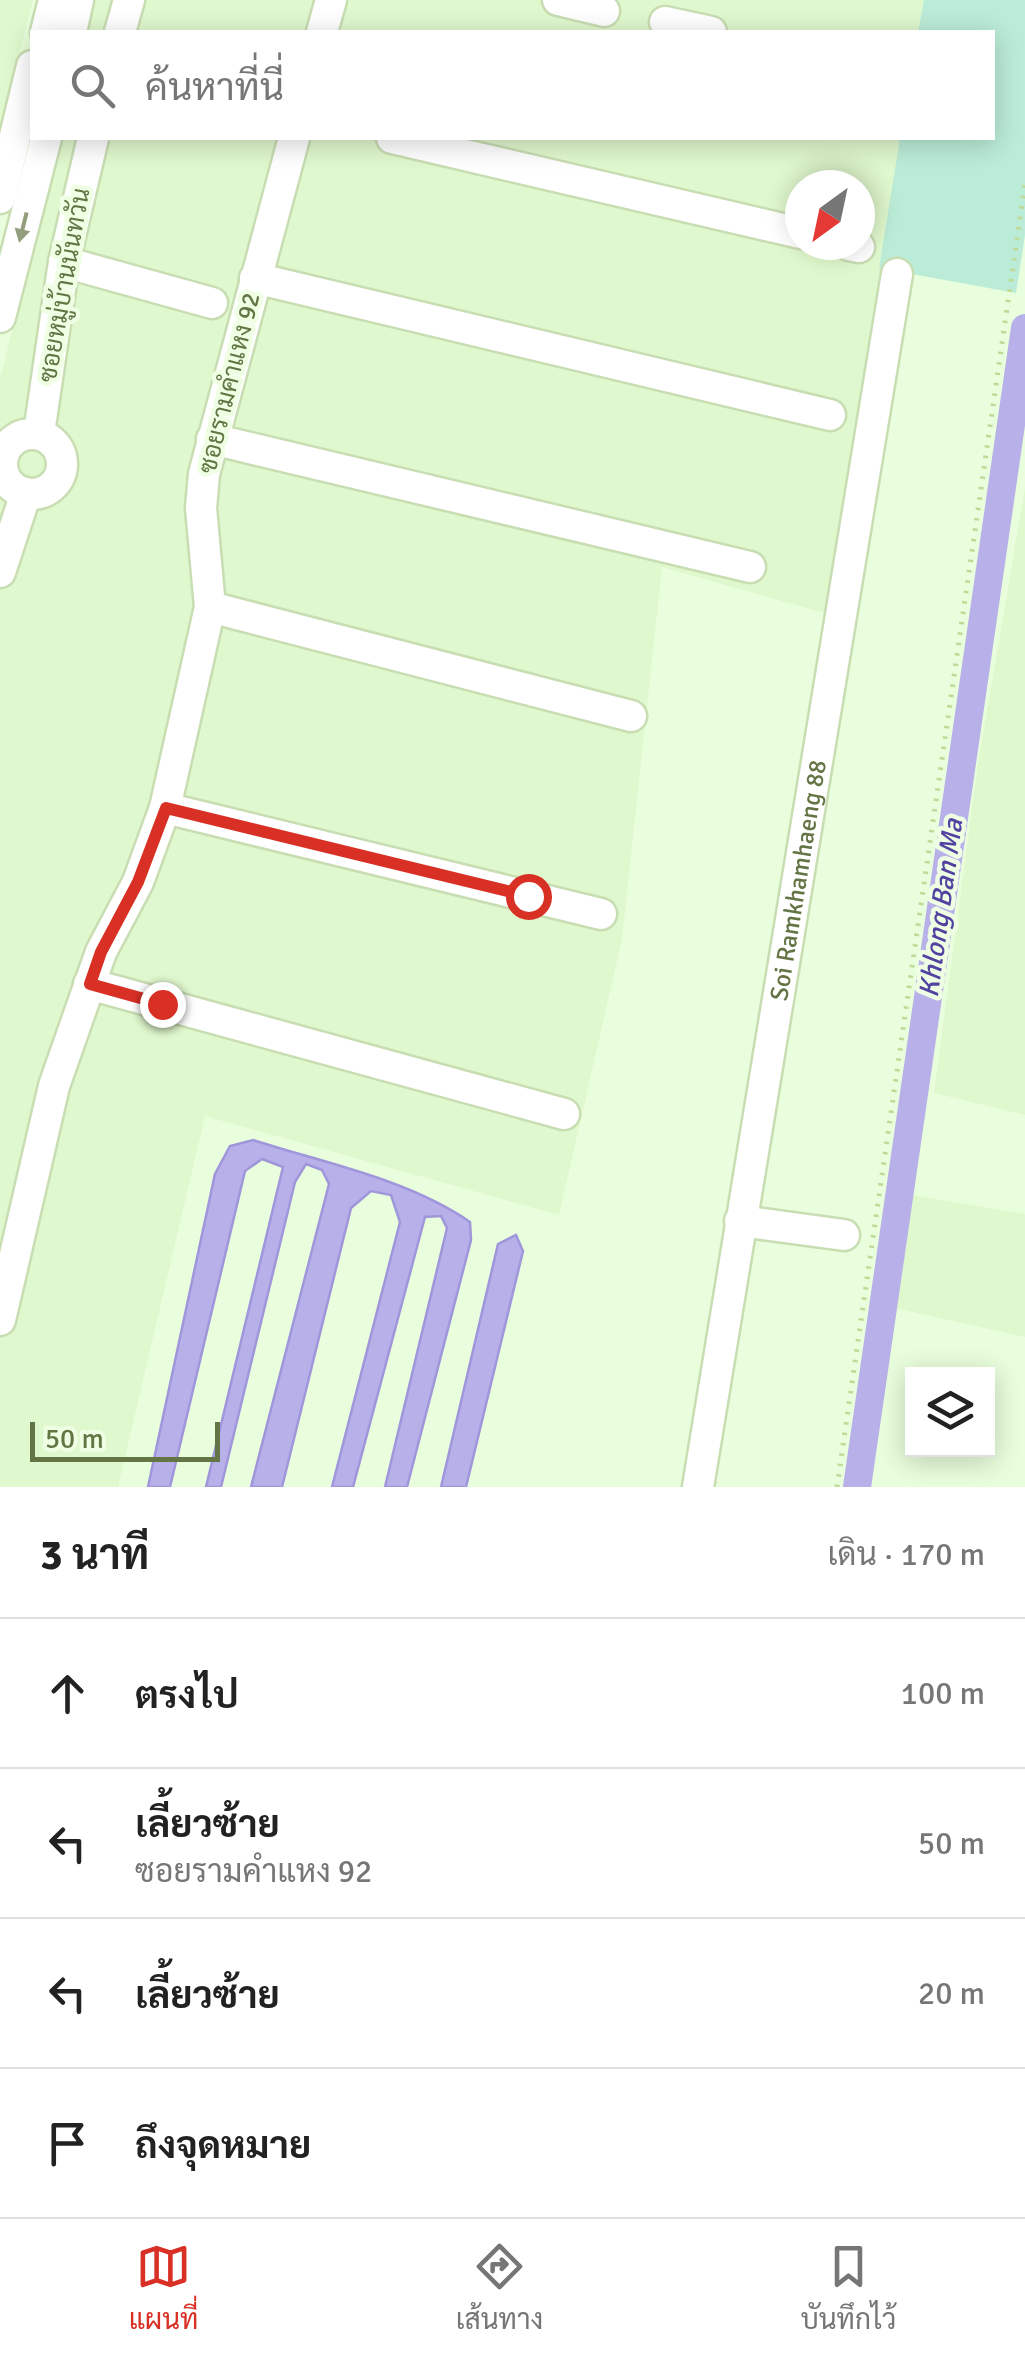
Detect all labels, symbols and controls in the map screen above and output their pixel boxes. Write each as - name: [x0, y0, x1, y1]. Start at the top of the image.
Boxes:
- search box: [30, 30, 995, 140]
- icon: search: [65, 58, 120, 113]
- text: ค้นหาที่นี่: [145, 64, 284, 111]
- north arrow: [785, 170, 875, 260]
- street label: ซอยหมู่บ้านนันทวัน: [31, 185, 98, 385]
- one-way arrow: [15, 212, 30, 243]
- street label: ซอยรามคําแหง 92: [192, 289, 266, 477]
- street label: Soi Ramkhamhaeng 88: [763, 757, 833, 1003]
- water label: Khlong Ban Ma: [912, 816, 970, 1000]
- route start: [506, 874, 552, 920]
- route end: [140, 982, 186, 1028]
- map controls: [905, 1367, 995, 1457]
- button: layers: [905, 1367, 995, 1457]
- scale bar: [30, 1417, 220, 1462]
- text: 50 m: [45, 1422, 104, 1456]
- text: 3 นาที: [40, 1530, 149, 1581]
- text: เดิน · 170 m: [828, 1535, 985, 1574]
- icon: ahead: [40, 1666, 95, 1721]
- text: ตรงไป: [135, 1672, 239, 1719]
- text: 100 m: [901, 1674, 985, 1713]
- text: เลี้ยวซ้าย: [135, 1801, 280, 1848]
- icon: left: [40, 1816, 95, 1871]
- text: 50 m: [918, 1824, 985, 1863]
- text: ซอยรามคําแหง 92: [135, 1852, 372, 1891]
- icon: left: [40, 1966, 95, 2021]
- text: เลี้ยวซ้าย: [135, 1972, 280, 2019]
- text: 20 m: [918, 1974, 985, 2013]
- icon: arrive: [40, 2116, 95, 2171]
- text: ถึงจุดหมาย: [135, 2122, 311, 2169]
- tab: แผนที่: [129, 2239, 199, 2337]
- tab: เส้นทาง: [456, 2239, 543, 2337]
- tab: บันทึกไว้: [801, 2239, 896, 2337]

